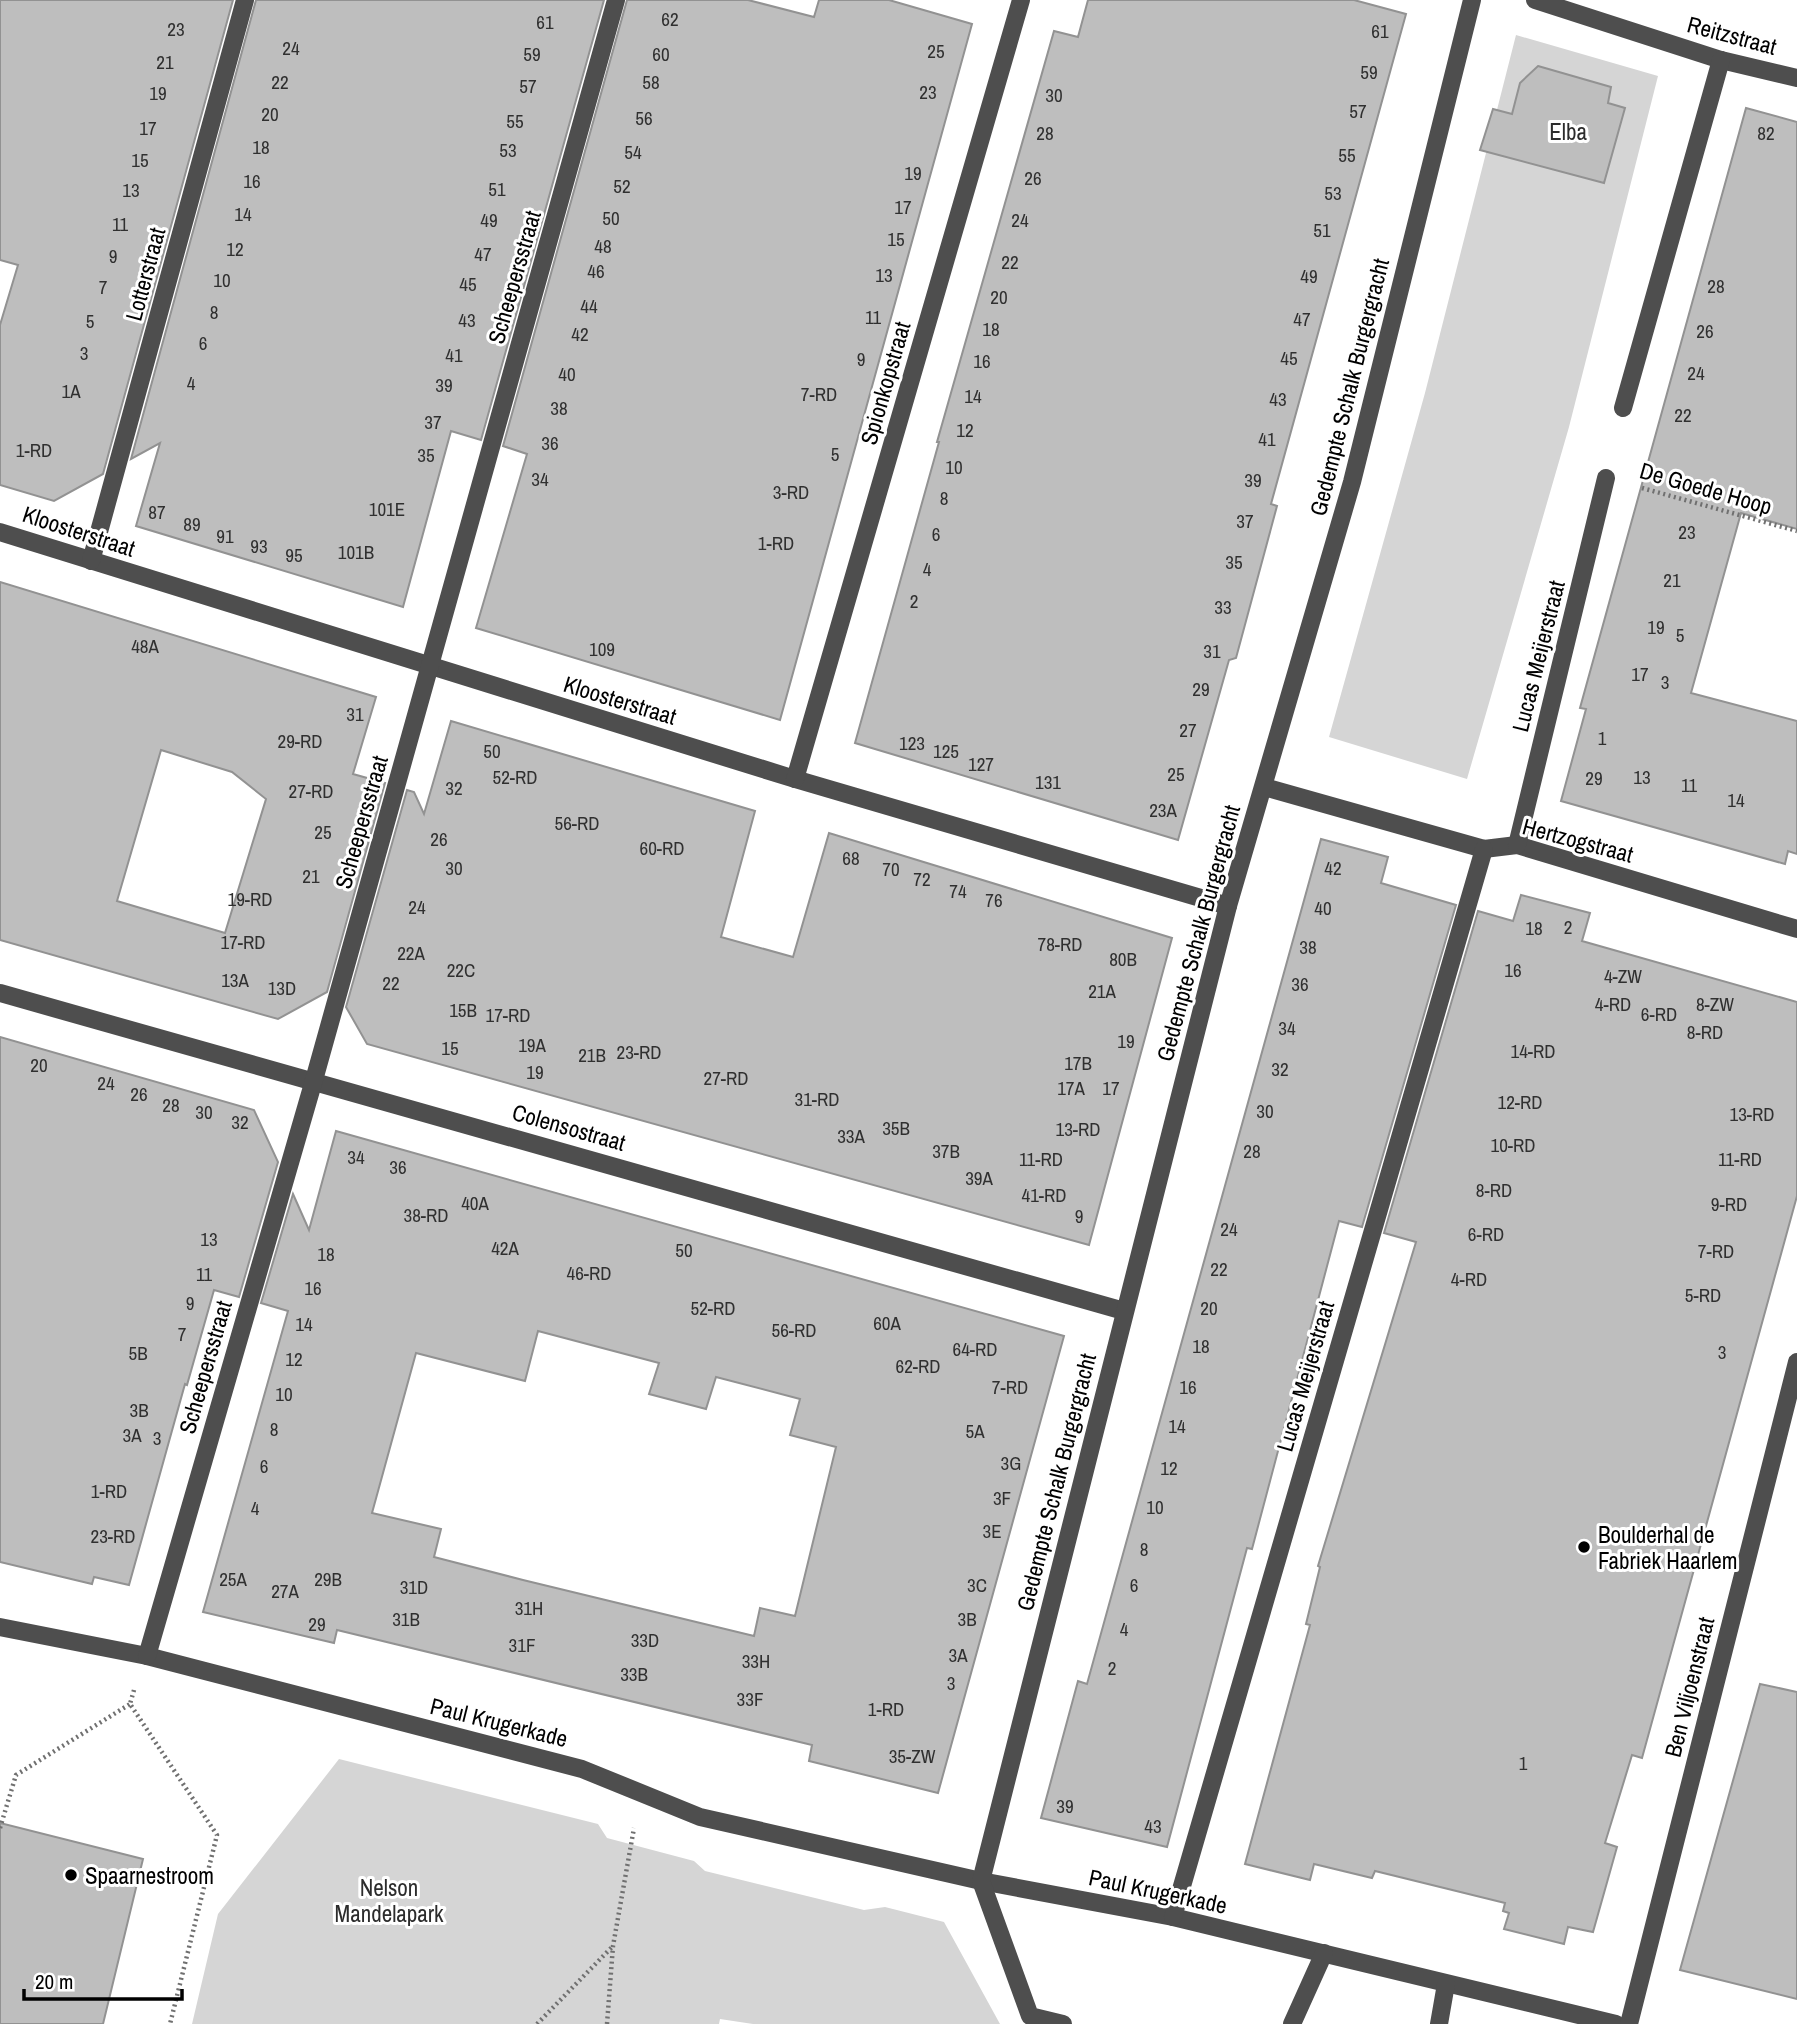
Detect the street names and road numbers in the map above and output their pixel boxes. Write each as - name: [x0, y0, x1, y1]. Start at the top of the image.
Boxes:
- street label: Reitzstraat: [1684, 8, 1780, 62]
- street label: Scheepersstraat: [480, 207, 548, 347]
- street label: Lotterstraat: [118, 224, 172, 324]
- street label: Gedempte Schalk Burgergracht: [1302, 255, 1396, 519]
- street label: Spionkopstraat: [853, 318, 917, 448]
- street label: De Goede Hoop: [1636, 454, 1776, 522]
- street label: Kloosterstraat: [19, 498, 139, 564]
- street label: Lucas Meijerstraat: [1504, 577, 1572, 735]
- street label: Kloosterstraat: [560, 668, 680, 732]
- street label: Scheepersstraat: [327, 752, 395, 892]
- street label: Gedempte Schalk Burgergracht: [1149, 801, 1247, 1065]
- street label: Hertzogstraat: [1519, 810, 1637, 870]
- street label: Colensostraat: [509, 1096, 629, 1158]
- street label: Scheepersstraat: [171, 1297, 239, 1437]
- street label: Lucas Meijerstraat: [1269, 1297, 1341, 1455]
- street label: Gedempte Schalk Burgergracht: [1009, 1350, 1103, 1614]
- street label: Ben Viljoenstraat: [1657, 1614, 1721, 1760]
- street label: Paul Krugerkade: [427, 1690, 571, 1754]
- street label: Paul Krugerkade: [1086, 1861, 1230, 1921]

